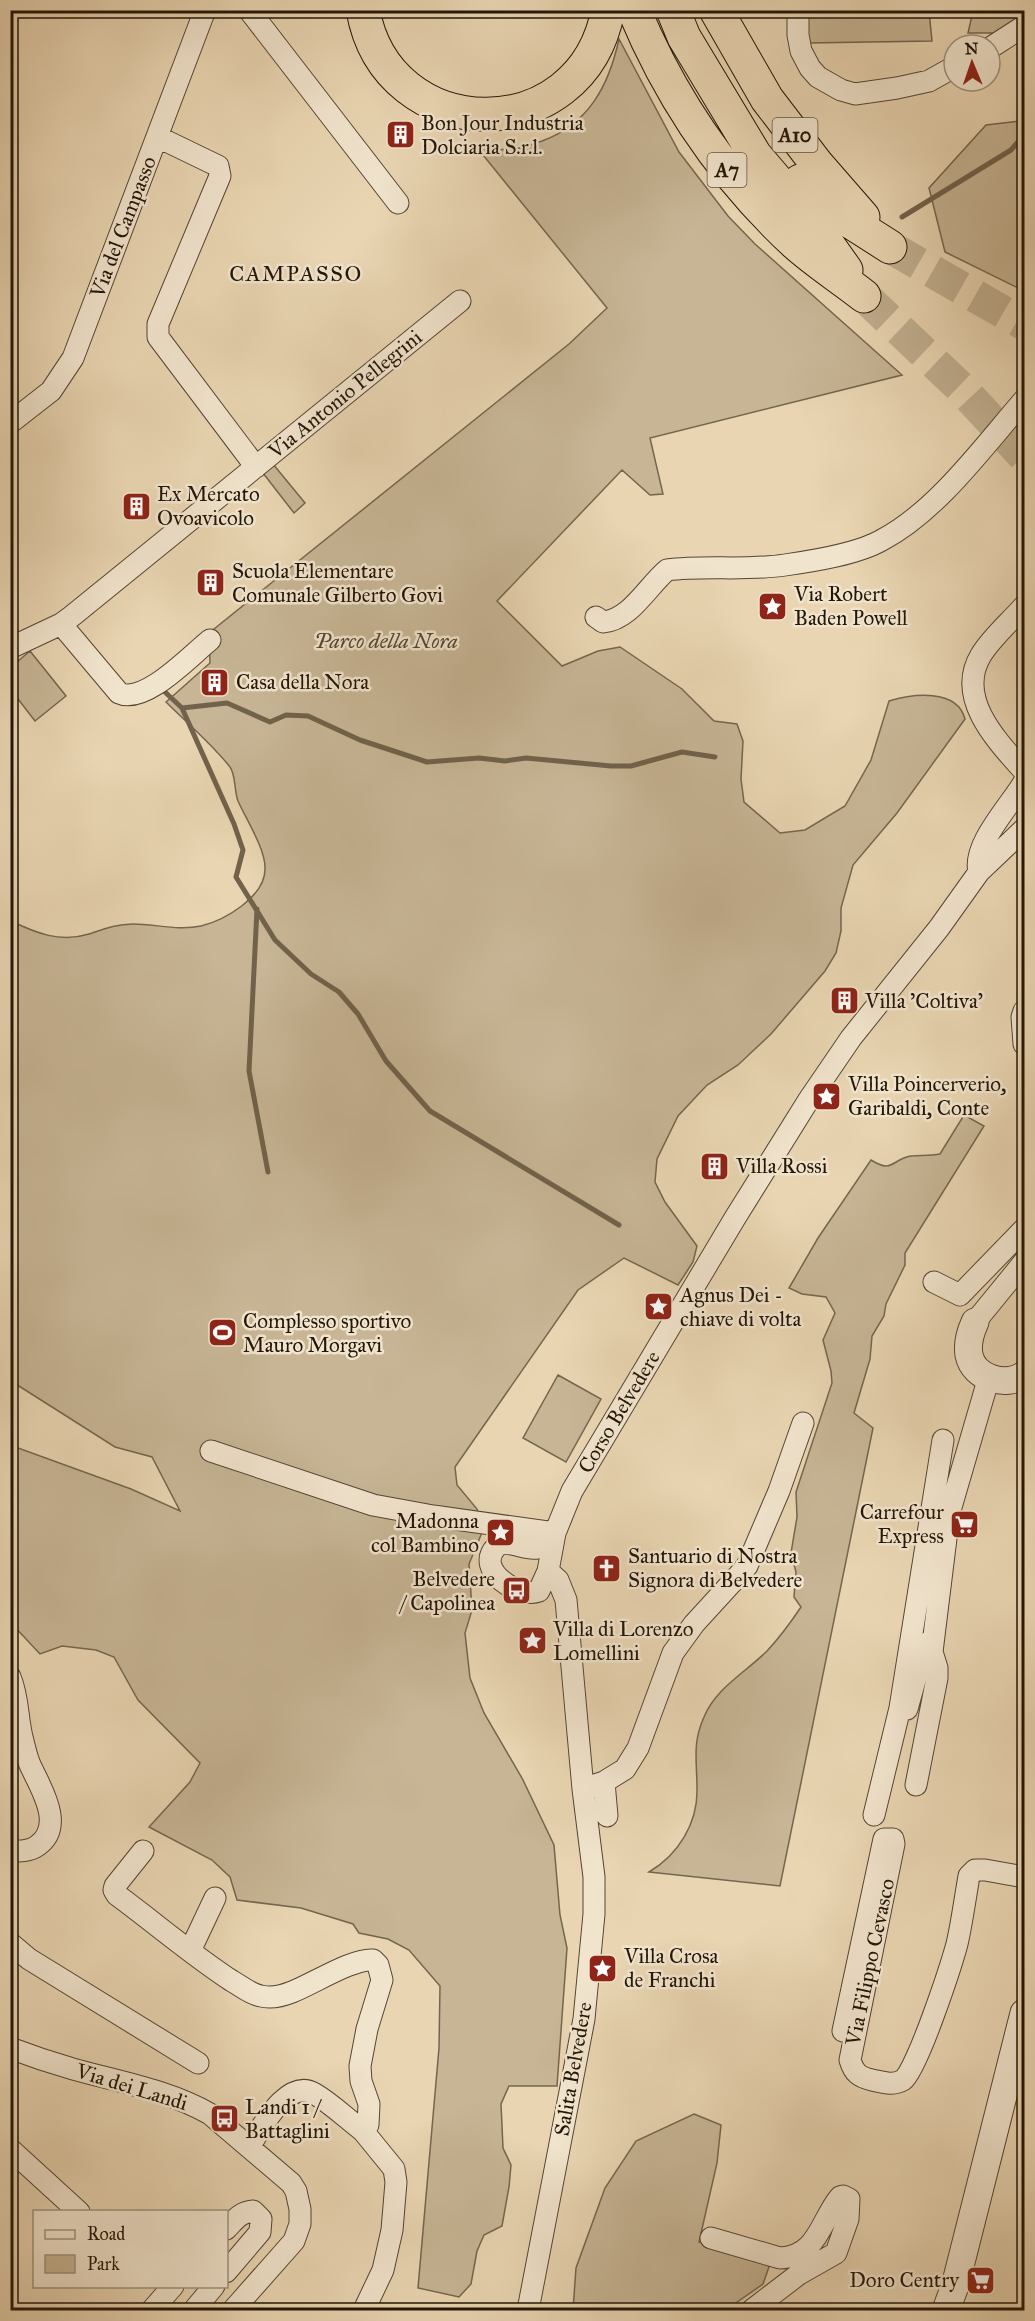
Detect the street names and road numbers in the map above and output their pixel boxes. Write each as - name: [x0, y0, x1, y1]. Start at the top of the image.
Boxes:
- road number: A10: [772, 118, 818, 152]
- street label: Via del Campasso: [84, 152, 162, 302]
- road number: A7: [708, 153, 746, 187]
- street label: Via Antonio Pellegrini: [262, 324, 427, 465]
- street label: Corso Belvedere: [572, 1346, 666, 1478]
- street label: Via Filippo Cevasco: [839, 1876, 900, 2049]
- street label: Salita Belvedere: [548, 2000, 598, 2138]
- street label: Via dei Landi: [72, 2057, 191, 2116]

